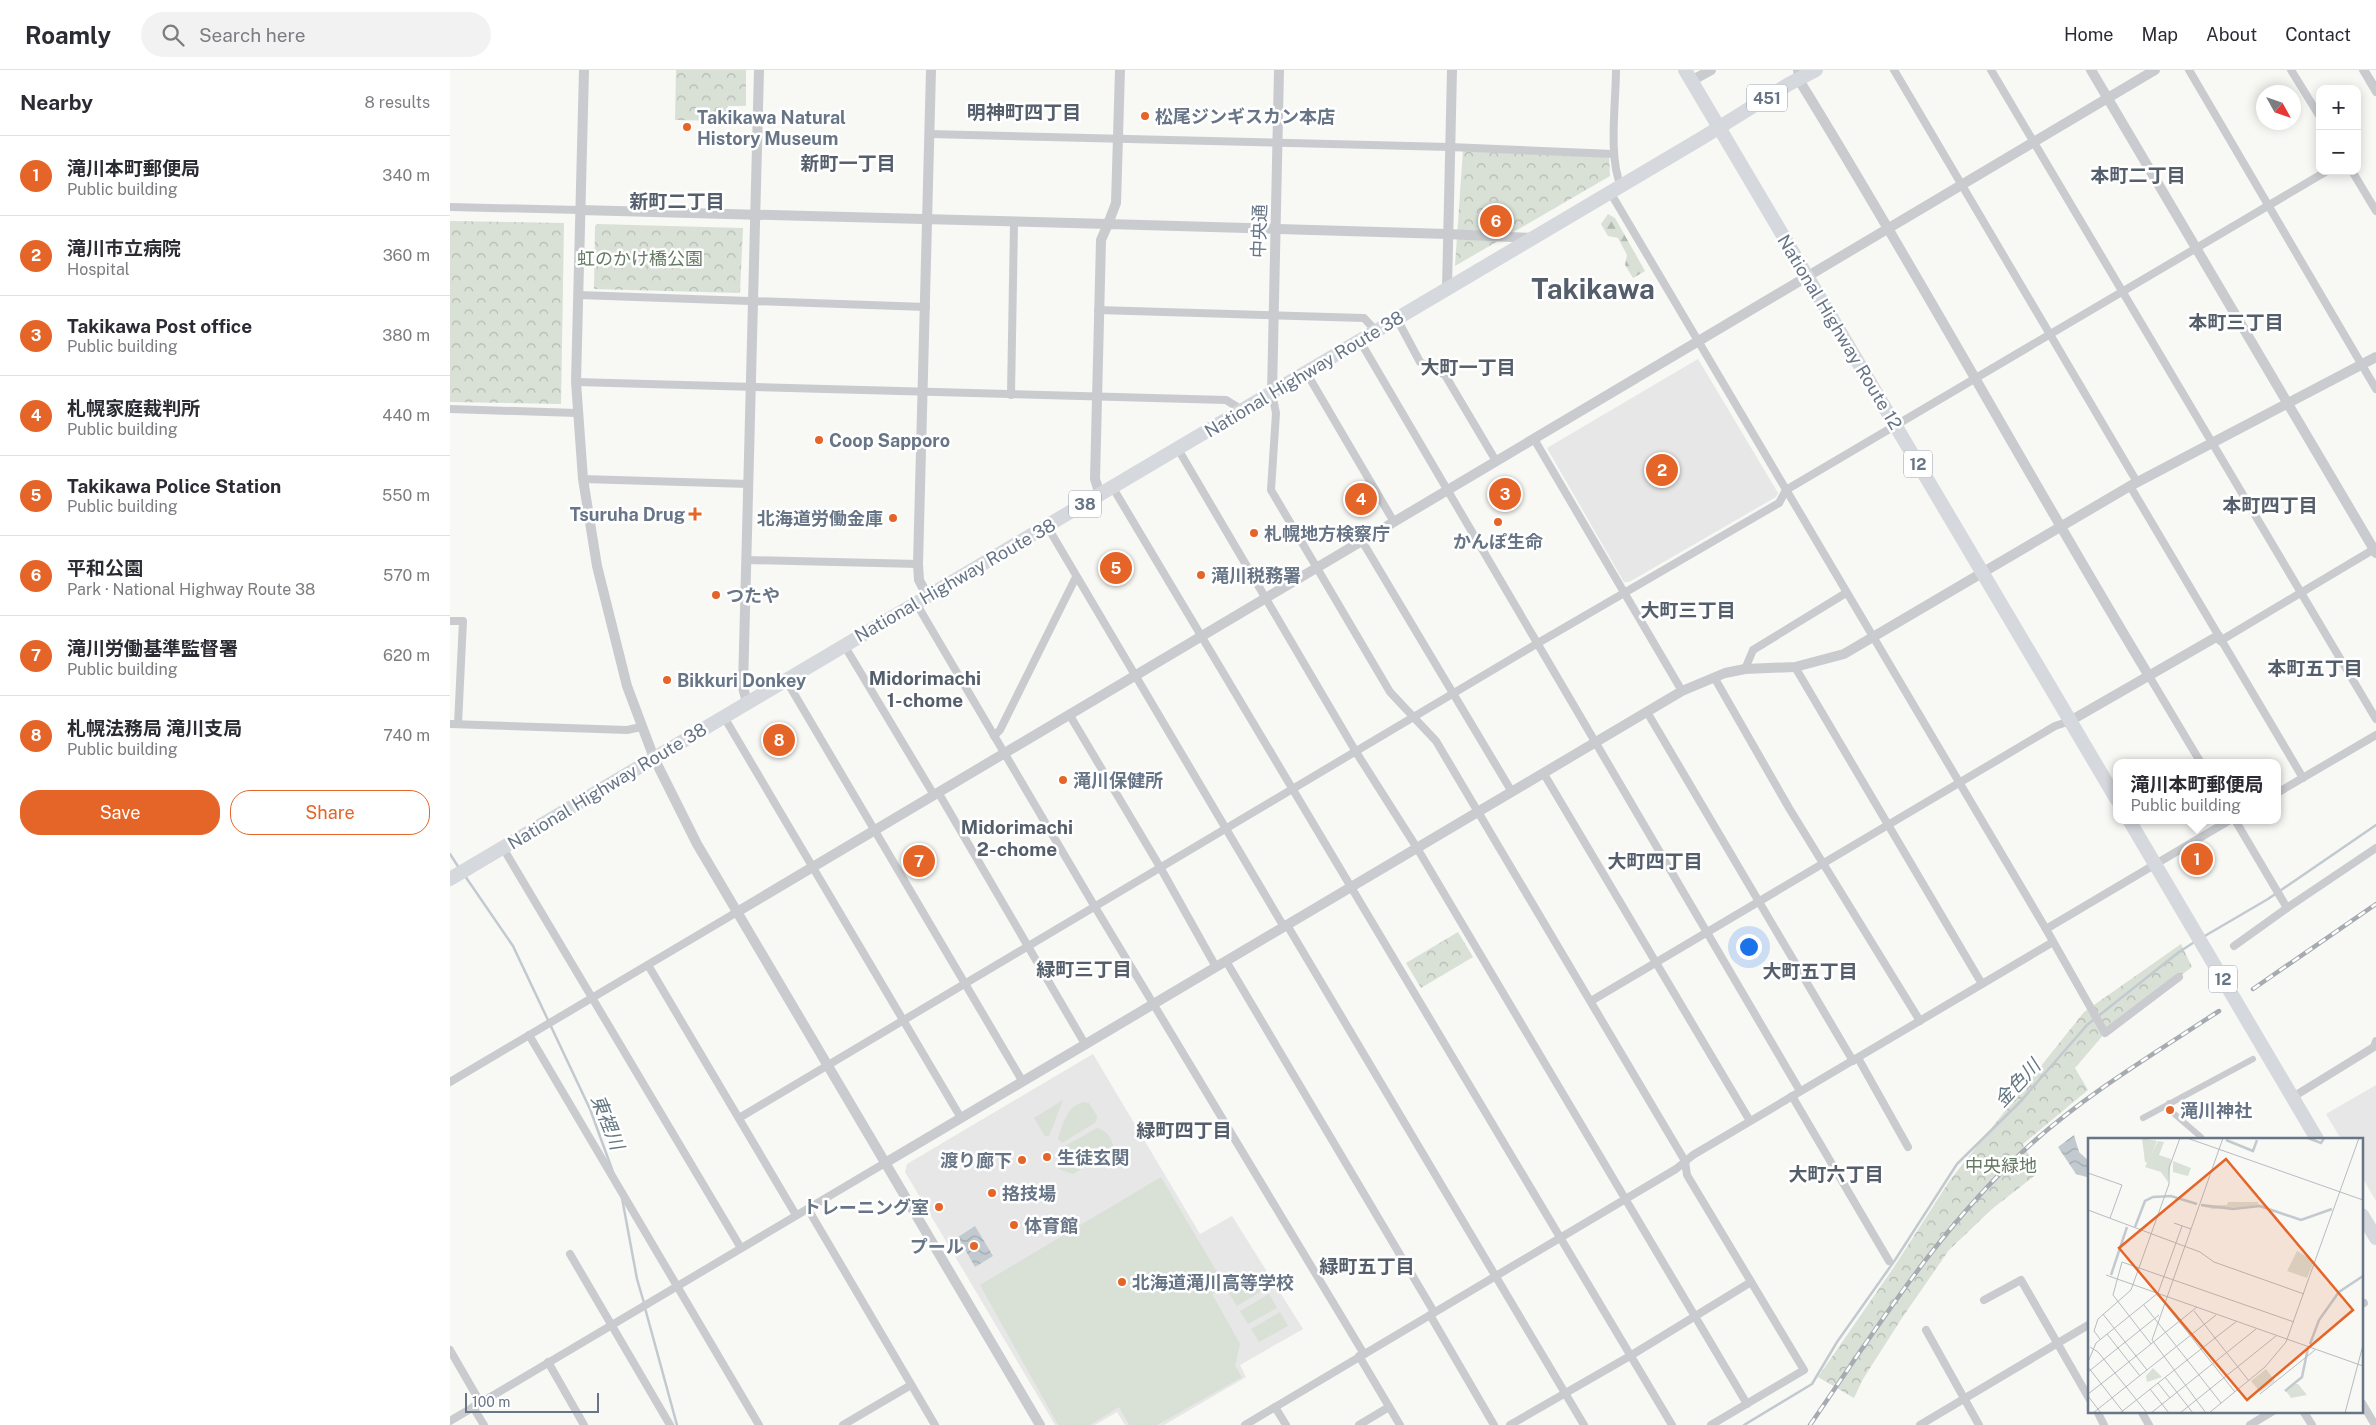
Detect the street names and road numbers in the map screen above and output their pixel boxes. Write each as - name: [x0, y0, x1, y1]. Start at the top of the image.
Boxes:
- road number: 451: [1747, 84, 1787, 112]
- street label: 中央通: [1248, 204, 1270, 258]
- street label: National Highway Route 12: [1773, 231, 1907, 433]
- street label: National Highway Route 38: [1201, 306, 1407, 442]
- road number: 12: [1904, 450, 1932, 478]
- road number: 38: [1069, 490, 1101, 518]
- street label: National Highway Route 38: [851, 514, 1059, 646]
- street label: National Highway Route 38: [504, 718, 710, 854]
- road number: 12: [2209, 966, 2237, 992]

